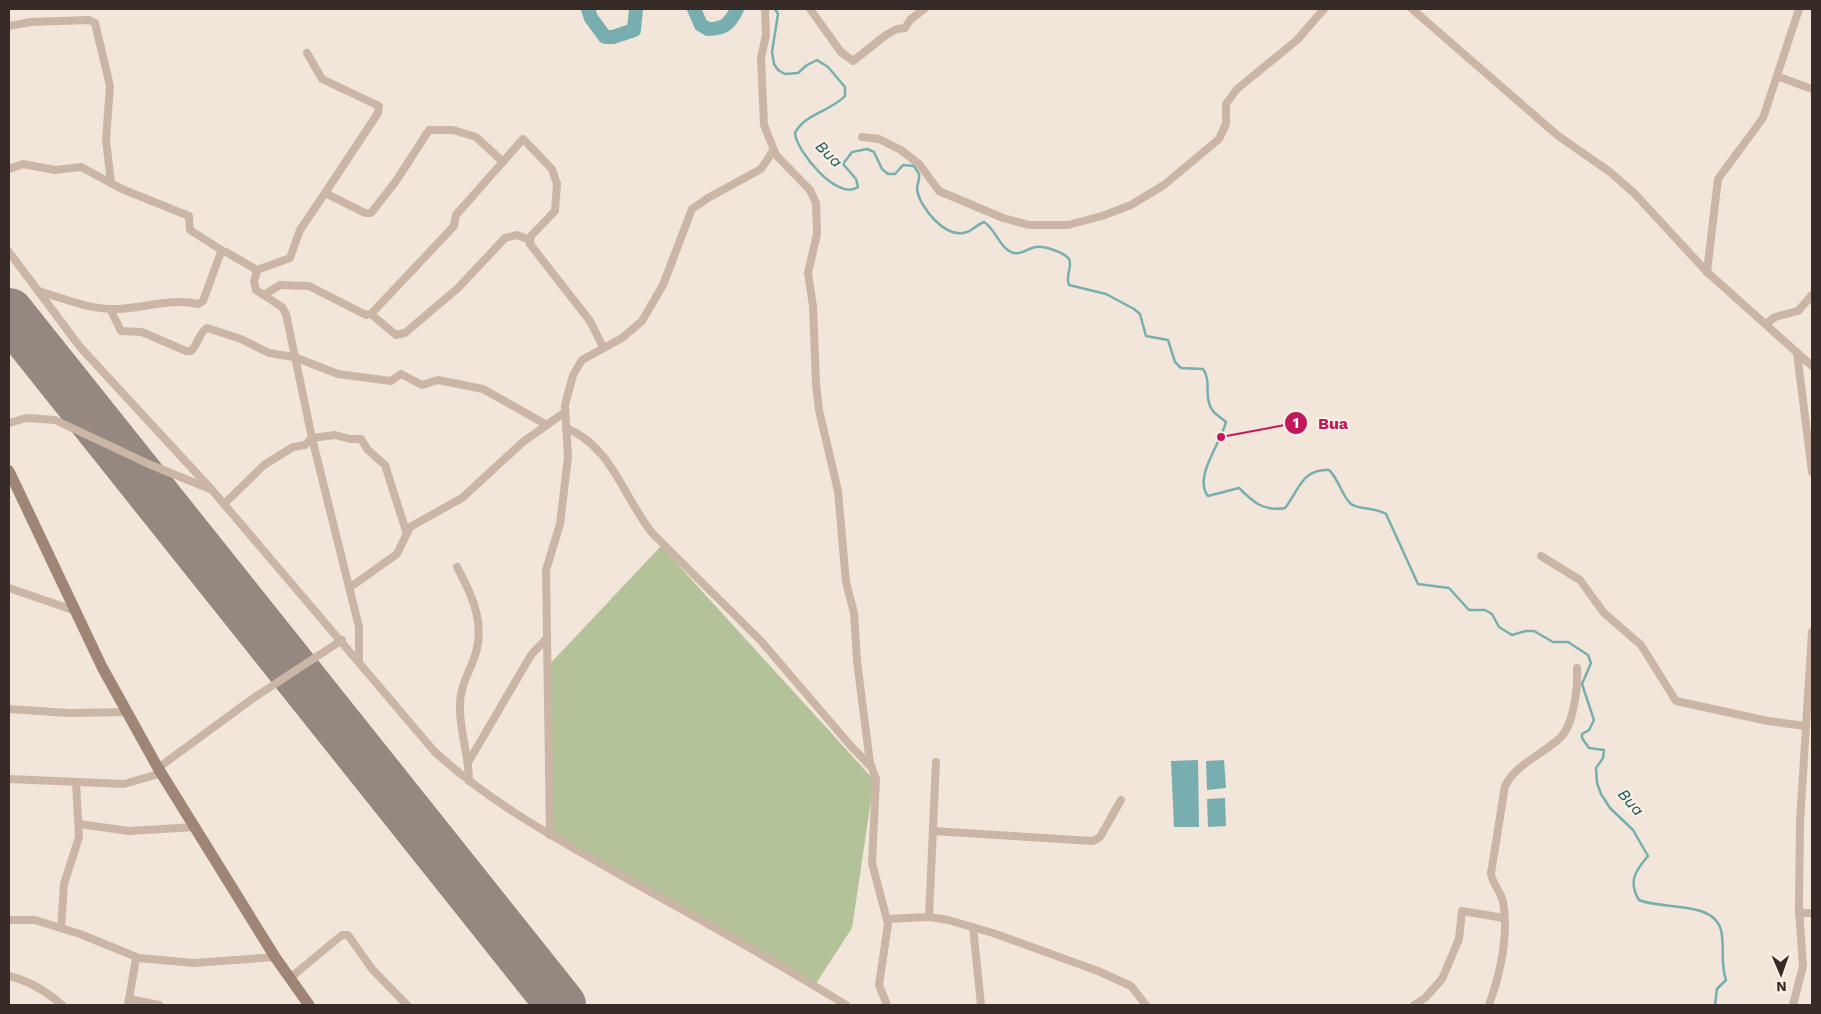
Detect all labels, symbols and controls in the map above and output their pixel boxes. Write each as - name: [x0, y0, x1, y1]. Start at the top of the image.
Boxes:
- water label: Bua: [812, 137, 846, 171]
- callout: Bua: [1283, 407, 1358, 438]
- text: 1: [1293, 414, 1299, 432]
- text: Bua: [1318, 414, 1349, 433]
- water label: Bua: [1614, 785, 1648, 820]
- north arrow: [1756, 949, 1806, 999]
- text: N: [1776, 979, 1787, 995]

